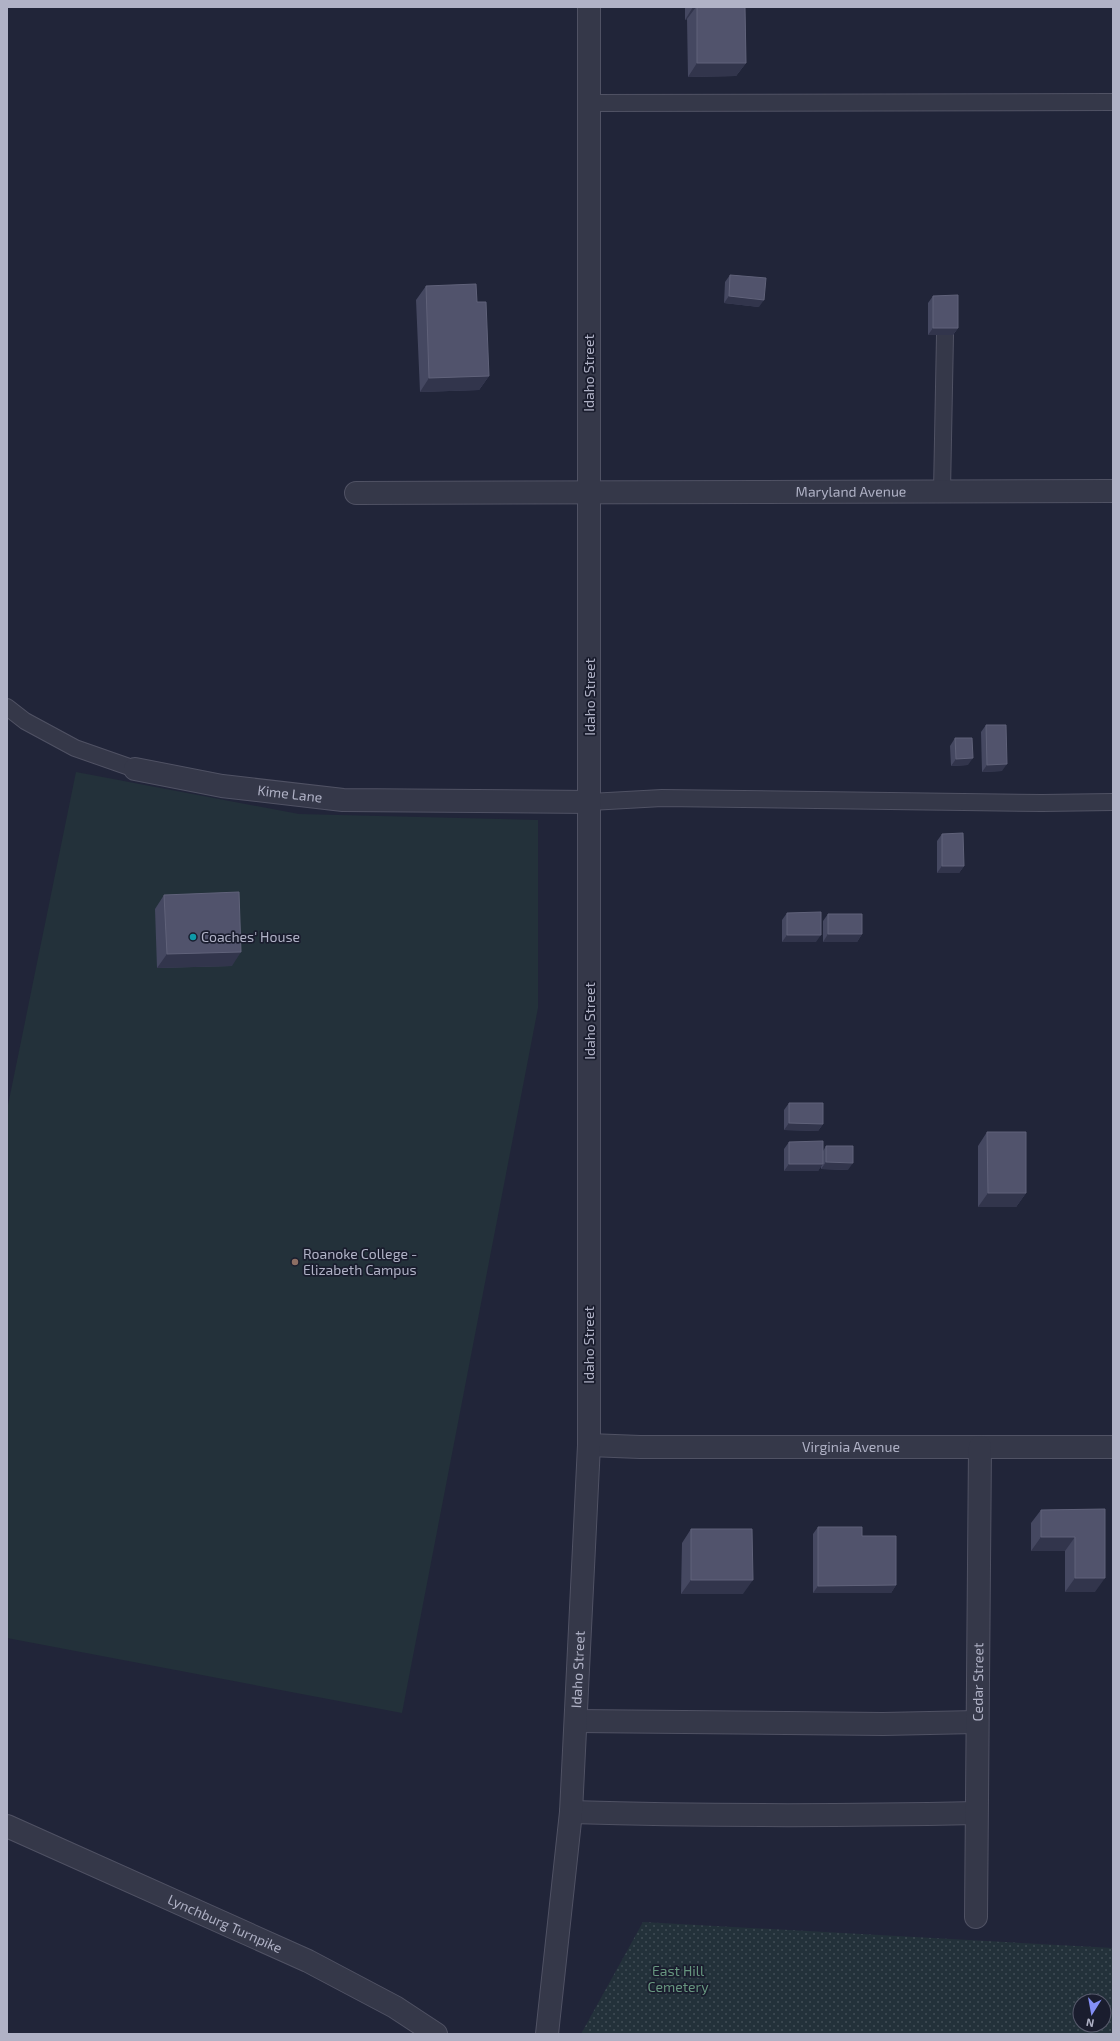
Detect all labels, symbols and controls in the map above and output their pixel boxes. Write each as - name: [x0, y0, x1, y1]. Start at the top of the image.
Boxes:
- street label: Idaho Street: [580, 334, 597, 412]
- street label: Maryland Avenue: [796, 483, 906, 500]
- street label: Idaho Street: [581, 658, 598, 736]
- street label: Kime Lane: [257, 781, 323, 806]
- place label: Coaches' House: [201, 928, 300, 945]
- marker: Coaches' House: [188, 932, 198, 942]
- street label: Idaho Street: [581, 982, 598, 1060]
- place label: Roanoke College - Elizabeth Campus: [303, 1245, 417, 1278]
- marker: Roanoke College - Elizabeth Campus: [290, 1257, 300, 1267]
- street label: Idaho Street: [580, 1306, 597, 1384]
- street label: Virginia Avenue: [802, 1438, 900, 1455]
- street label: Idaho Street: [567, 1630, 588, 1709]
- street label: Cedar Street: [969, 1643, 986, 1721]
- street label: Lynchburg Turnpike: [165, 1890, 285, 1956]
- park label: East Hill Cemetery: [647, 1962, 709, 1995]
- north arrow: [1072, 1993, 1112, 2033]
- text: N: [1085, 2016, 1095, 2030]

